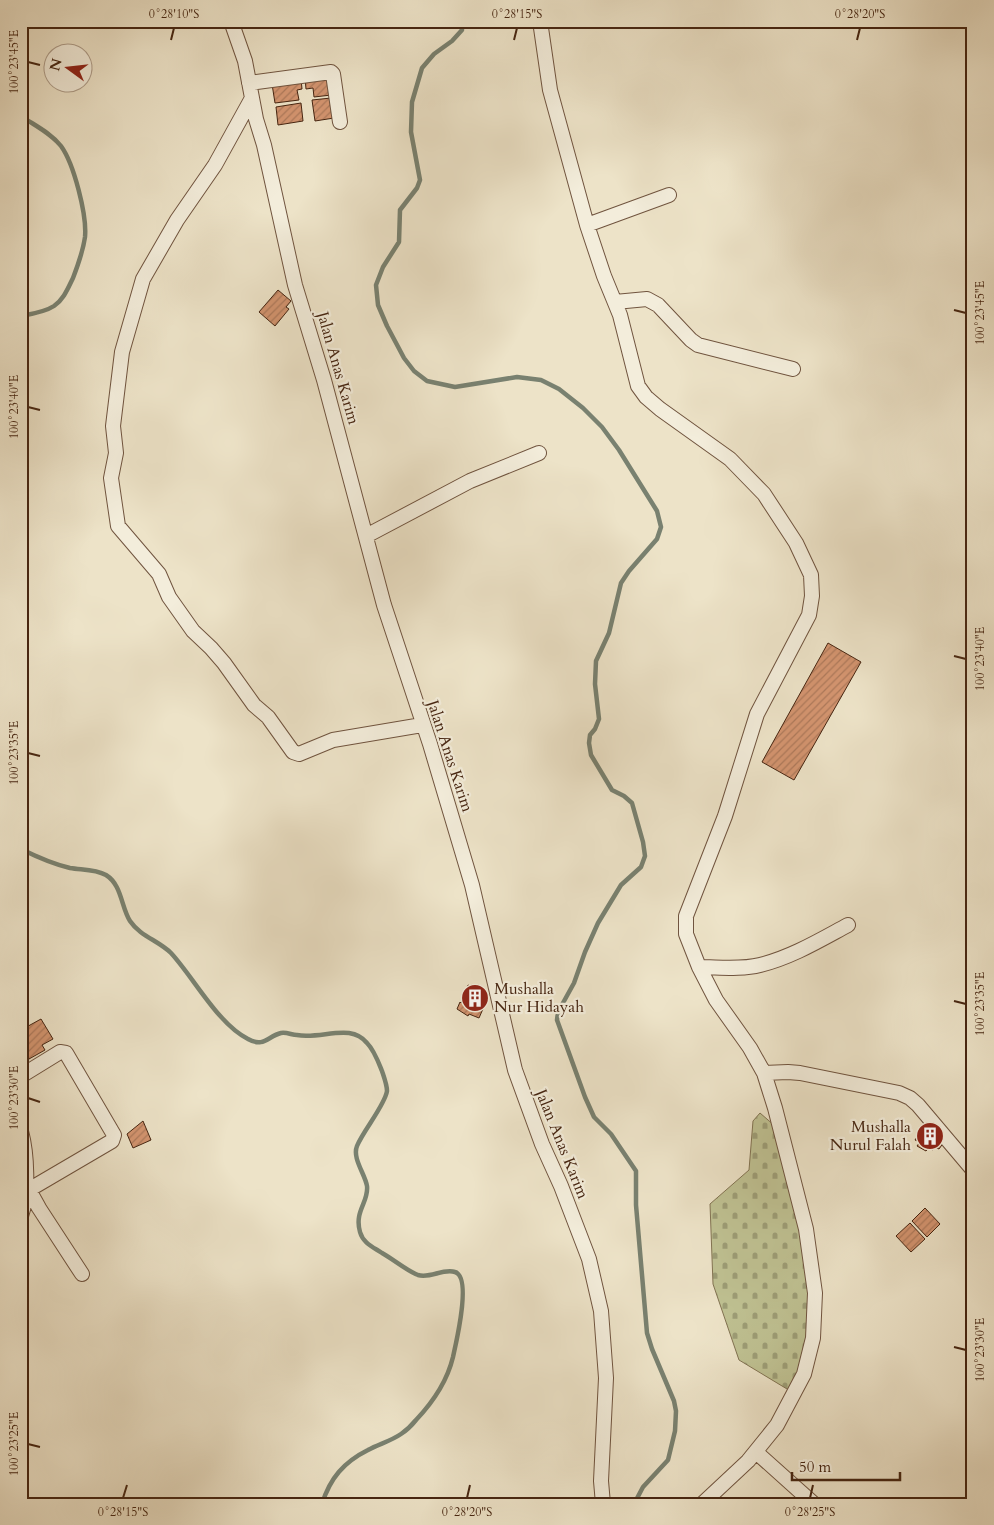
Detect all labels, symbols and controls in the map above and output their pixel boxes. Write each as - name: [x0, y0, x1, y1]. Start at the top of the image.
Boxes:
- text: 0°28'10"S: [149, 6, 199, 22]
- text: 0°28'15"S: [492, 6, 542, 22]
- text: 0°28'20"S: [835, 6, 885, 22]
- text: 100°23'45"E: [6, 30, 22, 94]
- north arrow: [42, 42, 92, 92]
- text: N: [45, 56, 67, 73]
- text: 100°23'45"E: [972, 281, 988, 345]
- street label: Jalan Anas Karim: [311, 307, 365, 427]
- text: 100°23'40"E: [6, 375, 22, 439]
- text: 100°23'40"E: [972, 627, 988, 691]
- street label: Jalan Anas Karim: [421, 695, 479, 815]
- text: 100°23'35"E: [6, 721, 22, 785]
- text: 100°23'35"E: [972, 972, 988, 1036]
- place label: Mushalla Nur Hidayah: [494, 978, 584, 1018]
- building icon: Mushalla Nur Hidayah: [460, 983, 490, 1013]
- text: 100°23'30"E: [6, 1066, 22, 1130]
- street label: Jalan Anas Karim: [529, 1084, 594, 1203]
- place label: Mushalla Nurul Falah: [830, 1116, 911, 1156]
- building icon: Mushalla Nurul Falah: [915, 1121, 945, 1151]
- text: 100°23'30"E: [972, 1318, 988, 1382]
- text: 100°23'25"E: [6, 1412, 22, 1476]
- scale bar: [792, 1450, 899, 1482]
- text: 50 m: [799, 1457, 831, 1477]
- text: 0°28'15"S: [98, 1504, 148, 1520]
- text: 0°28'20"S: [442, 1504, 492, 1520]
- text: 0°28'25"S: [785, 1504, 835, 1520]

